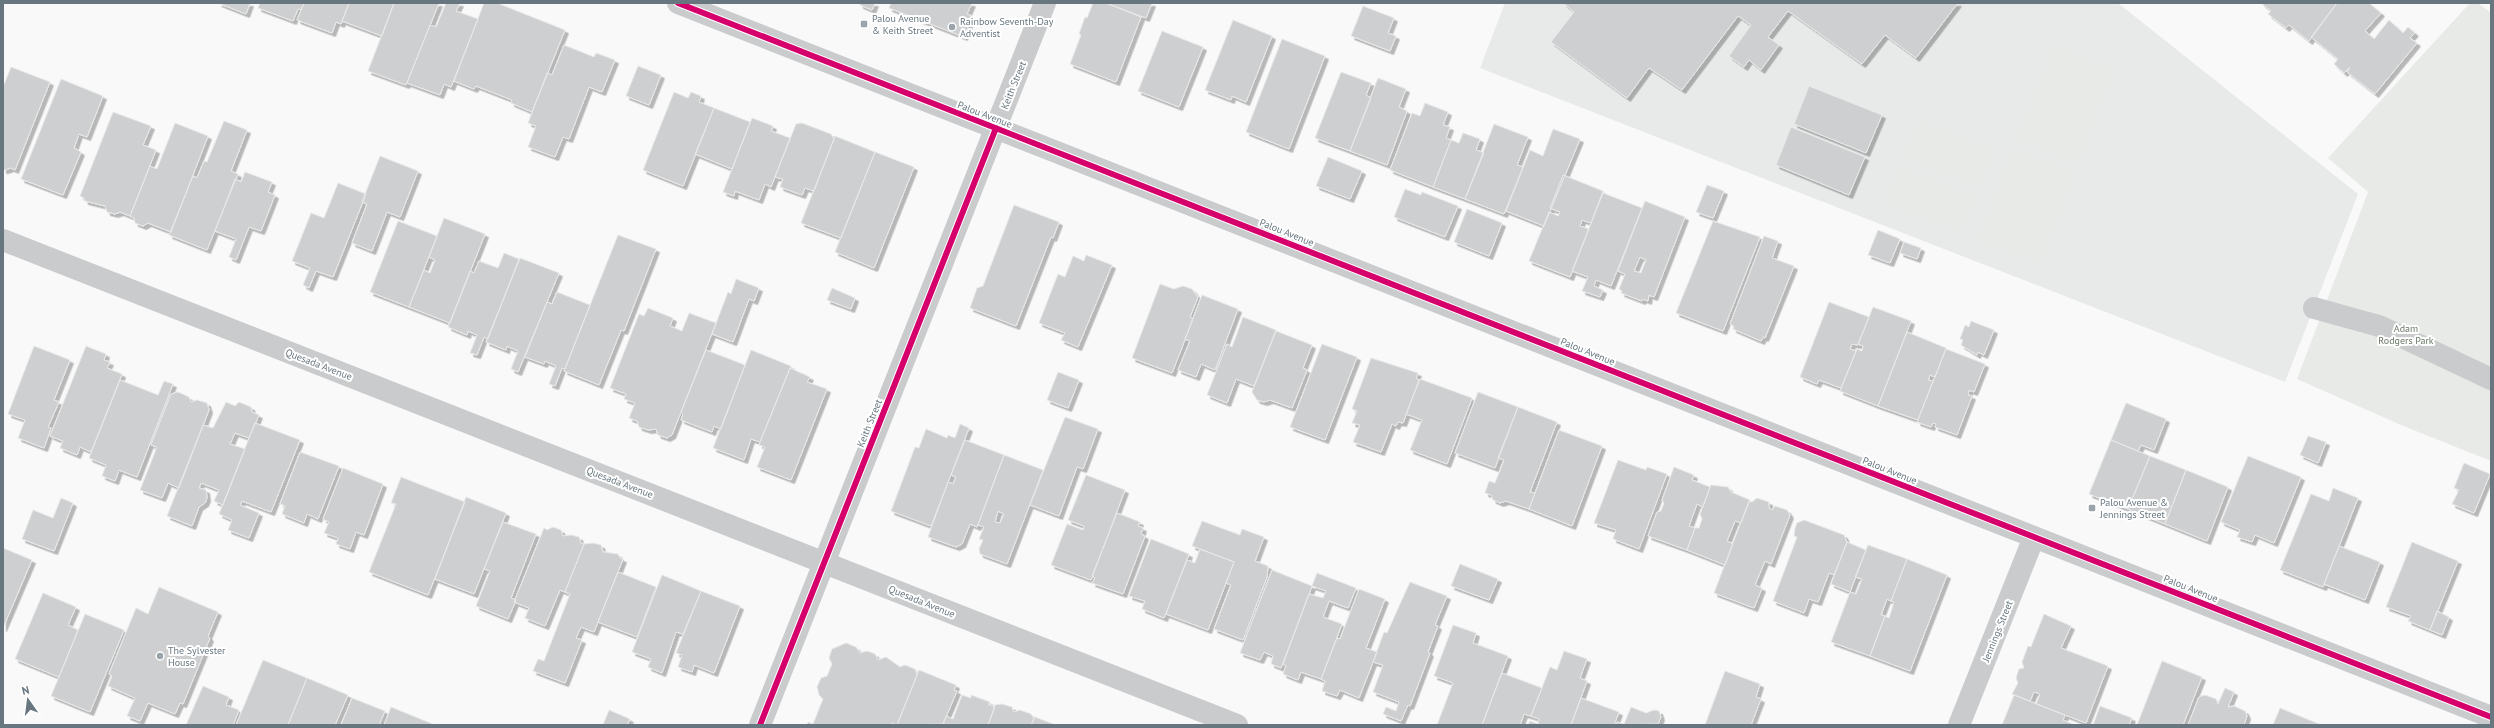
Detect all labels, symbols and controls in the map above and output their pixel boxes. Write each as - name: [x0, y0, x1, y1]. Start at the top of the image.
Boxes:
- place label: Palou Avenue & Keith Street: [872, 12, 934, 37]
- place label: Rainbow Seventh-Day Adventist: [960, 15, 1054, 40]
- marker: Palou Avenue & Keith Street: [859, 19, 869, 29]
- marker: Rainbow Seventh-Day Adventist: [947, 22, 957, 32]
- street label: Keith Street: [998, 59, 1029, 111]
- street label: Palou Avenue: [956, 98, 1014, 131]
- street label: Palou Avenue: [1258, 216, 1316, 249]
- park label: Adam Rodgers Park: [2378, 322, 2434, 347]
- street label: Palou Avenue: [1559, 335, 1617, 368]
- street label: Quesada Avenue: [284, 346, 354, 383]
- street label: Keith Street: [854, 397, 885, 449]
- street label: Palou Avenue: [1861, 454, 1919, 487]
- street label: Quesada Avenue: [585, 464, 655, 501]
- place label: Palou Avenue & Jennings Street: [2099, 496, 2168, 521]
- marker: Palou Avenue & Jennings Street: [2087, 503, 2097, 513]
- street label: Palou Avenue: [2162, 572, 2220, 605]
- street label: Quesada Avenue: [887, 582, 957, 621]
- street label: Jennings Street: [1979, 598, 2016, 665]
- place label: The Sylvester House: [168, 644, 226, 669]
- marker: The Sylvester House: [155, 651, 165, 661]
- north arrow: [8, 680, 48, 720]
- text: N: [20, 683, 31, 698]

